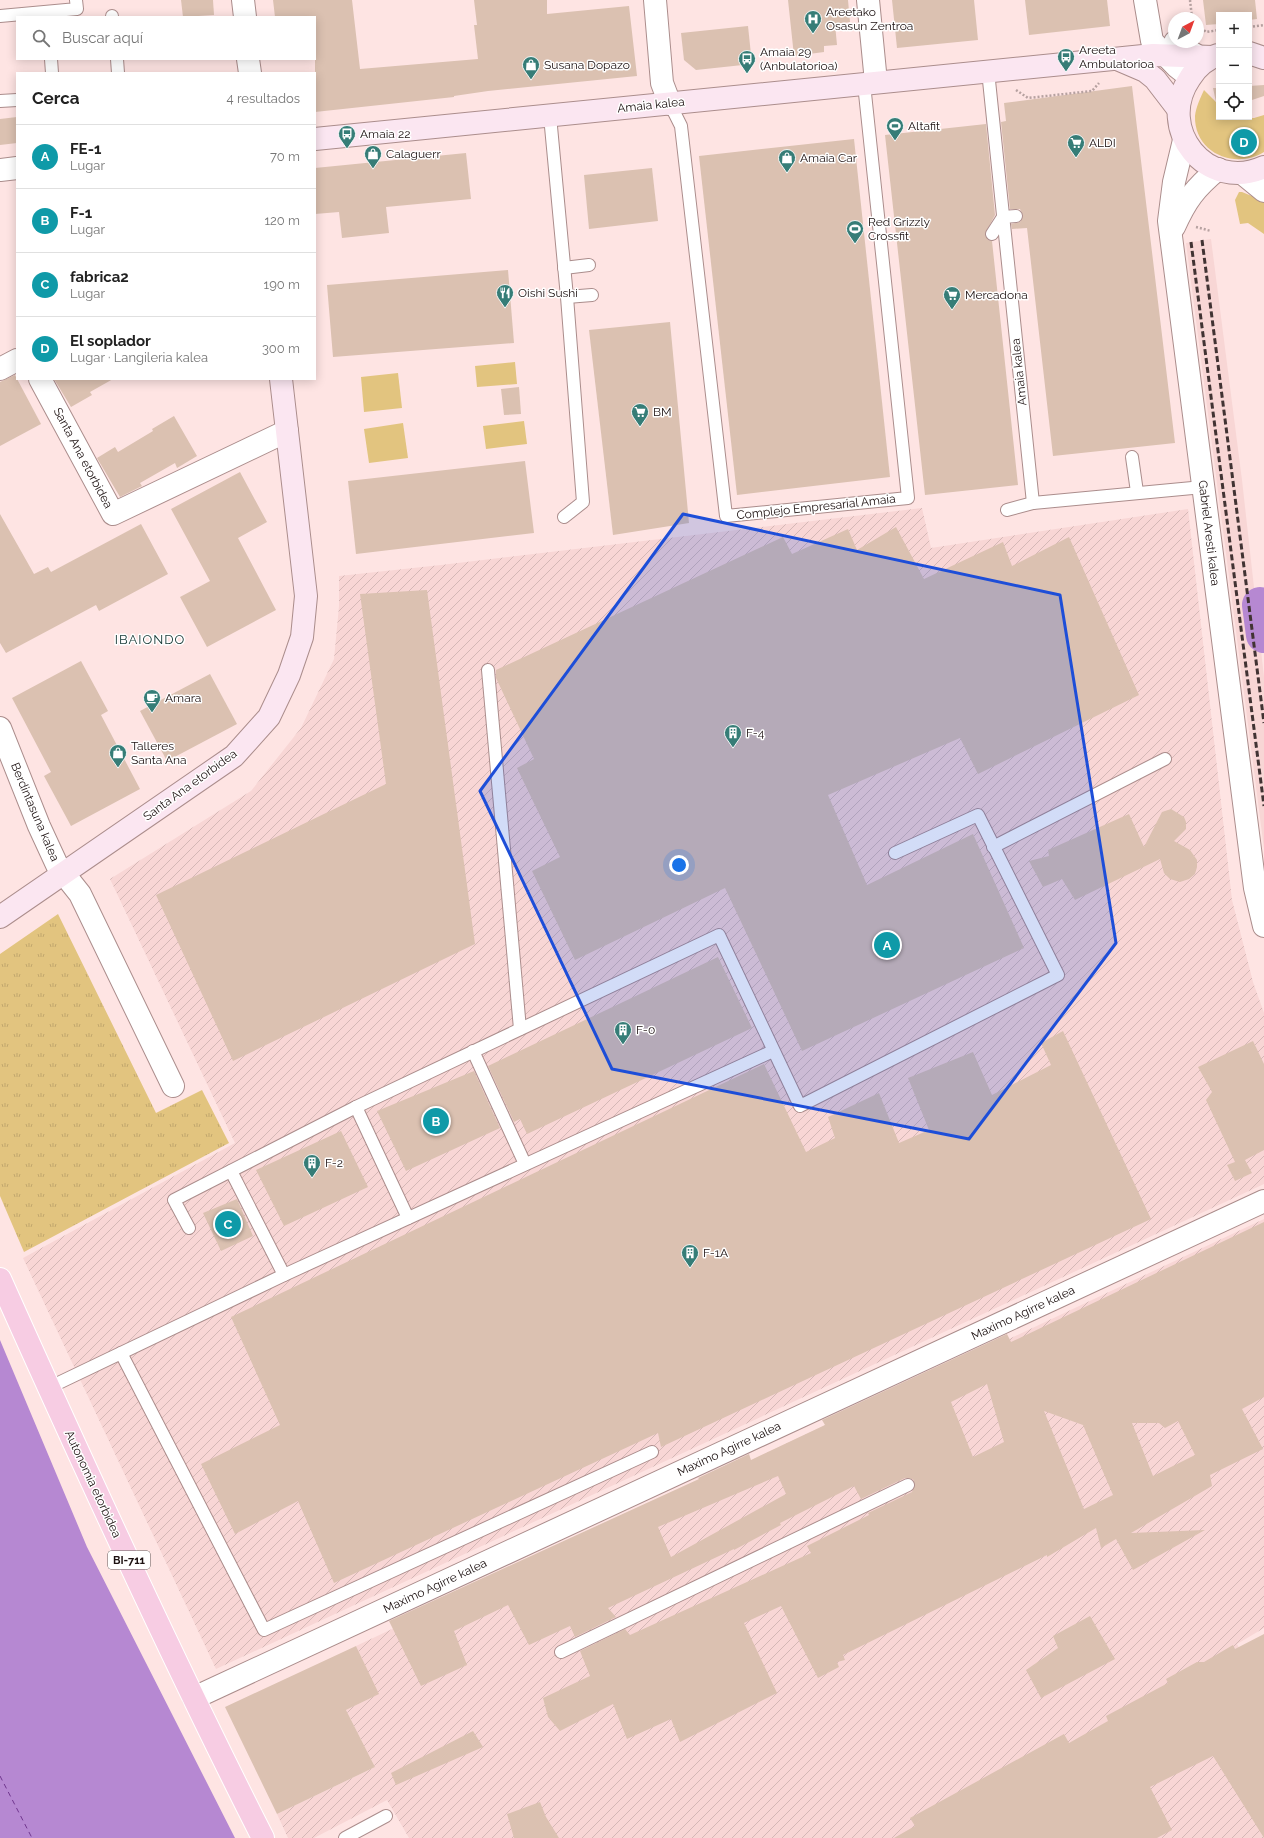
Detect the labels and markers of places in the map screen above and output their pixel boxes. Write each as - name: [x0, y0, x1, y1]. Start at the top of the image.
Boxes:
- place label: Areetako Osasun Zentroa: [826, 5, 913, 33]
- hospital icon: Areetako Osasun Zentroa: [803, 9, 823, 34]
- place label: Areeta Ambulatorioa: [1079, 43, 1154, 71]
- place label: Amaia 29 (Anbulatorioa): [760, 45, 837, 73]
- bus stop icon: Areeta Ambulatorioa: [1056, 47, 1076, 72]
- bus stop icon: Amaia 29 (Anbulatorioa): [737, 49, 757, 74]
- shop icon: Susana Dopazo: [521, 55, 541, 80]
- place label: Susana Dopazo: [544, 58, 630, 72]
- sports icon: Altafit: [885, 116, 905, 141]
- place label: Altafit: [908, 119, 940, 133]
- bus stop icon: Amaia 22: [337, 124, 357, 149]
- place label: Amaia 22: [360, 127, 410, 141]
- pin: D: [1231, 127, 1257, 157]
- supermarket icon: ALDI: [1066, 133, 1086, 158]
- place label: ALDI: [1089, 136, 1116, 150]
- shop icon: Calaguerr: [363, 144, 383, 169]
- place label: Calaguerr: [386, 147, 441, 161]
- shop icon: Amaia Car: [777, 148, 797, 173]
- place label: Amaia Car: [800, 151, 858, 165]
- place label: Red Grizzly Crossfit: [868, 215, 930, 243]
- sports icon: Red Grizzly Crossfit: [845, 219, 865, 244]
- restaurant icon: Oishi Sushi: [495, 283, 515, 308]
- supermarket icon: Mercadona: [942, 285, 962, 310]
- place label: Oishi Sushi: [518, 286, 578, 300]
- place label: Mercadona: [965, 288, 1028, 302]
- supermarket icon: BM: [630, 402, 650, 427]
- place label: BM: [653, 405, 672, 419]
- cafe icon: Amara: [142, 688, 162, 713]
- place label: Amara: [165, 691, 201, 705]
- building icon: F-4: [723, 723, 743, 748]
- place label: F-4: [746, 726, 765, 740]
- place label: Talleres Santa Ana: [131, 739, 187, 767]
- shop icon: Talleres Santa Ana: [108, 743, 128, 768]
- pin: A: [874, 930, 900, 960]
- building icon: F-0: [613, 1020, 633, 1045]
- place label: F-0: [636, 1023, 655, 1037]
- pin: B: [423, 1106, 449, 1136]
- building icon: F-2: [302, 1153, 322, 1178]
- place label: F-2: [325, 1156, 343, 1170]
- pin: C: [215, 1209, 241, 1239]
- building icon: F-1A: [680, 1243, 700, 1268]
- place label: F-1A: [703, 1246, 728, 1260]

